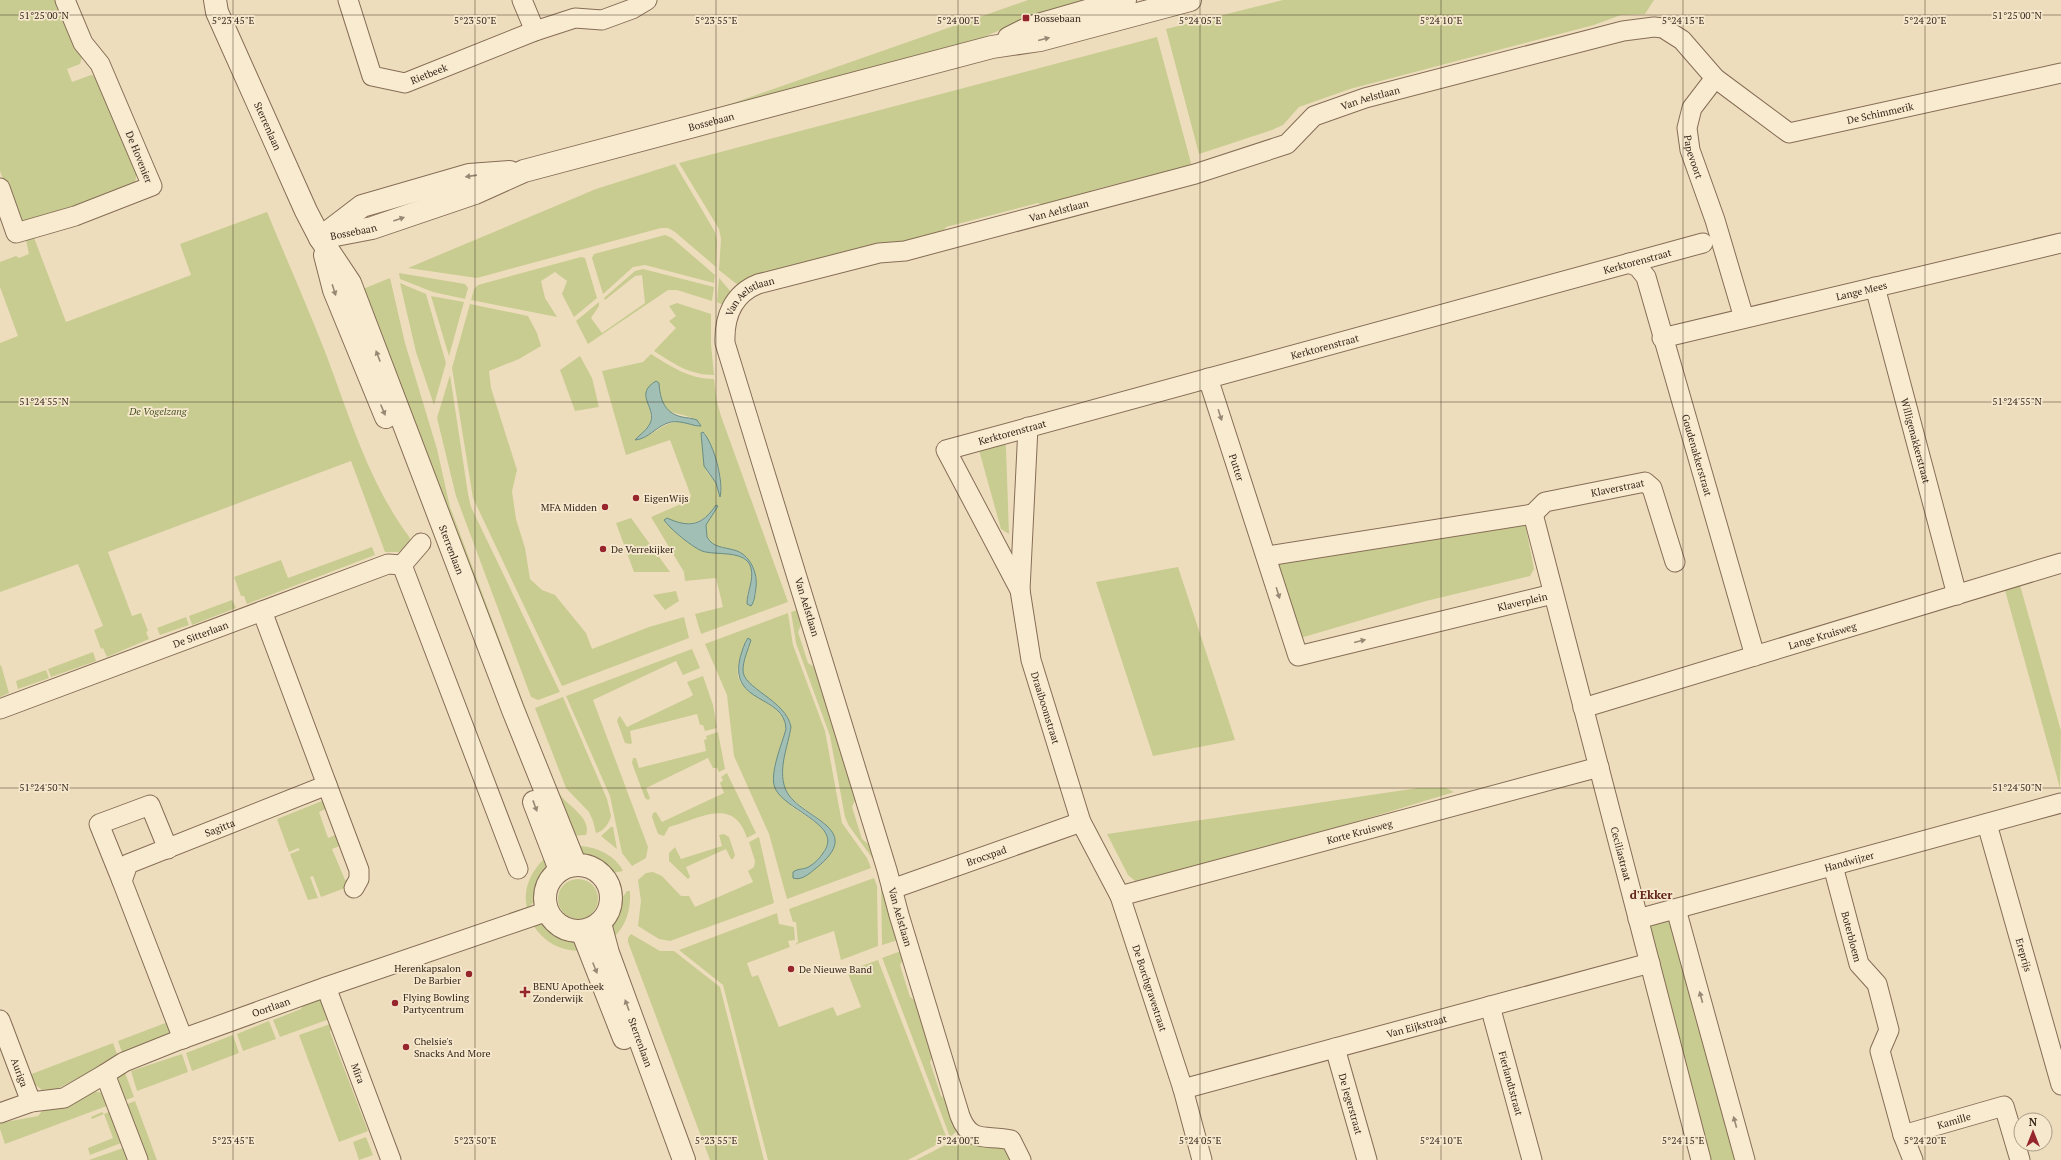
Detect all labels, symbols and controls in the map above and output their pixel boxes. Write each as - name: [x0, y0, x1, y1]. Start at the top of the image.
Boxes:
- text: 51°25'00"N: [19, 9, 69, 22]
- text: 51°25'00"N: [1992, 9, 2042, 22]
- place label: Bossebaan: [1034, 12, 1081, 25]
- marker: Bossebaan: [1021, 13, 1031, 23]
- text: 5°23'45"E: [212, 14, 255, 27]
- text: 5°23'50"E: [454, 14, 497, 27]
- text: 5°23'55"E: [695, 14, 738, 27]
- text: 5°24'00"E: [937, 14, 980, 27]
- text: 5°24'05"E: [1179, 14, 1222, 27]
- text: 5°24'10"E: [1420, 14, 1463, 27]
- text: 5°24'15"E: [1662, 14, 1705, 27]
- text: 5°24'20"E: [1904, 14, 1947, 27]
- one-way arrow: [1038, 36, 1050, 42]
- street label: Rietbeek: [408, 60, 450, 87]
- street label: Van Aelstlaan: [1339, 83, 1401, 113]
- street label: De Schimmerik: [1846, 99, 1915, 127]
- street label: Sterrenlaan: [251, 100, 285, 152]
- street label: Bossebaan: [687, 109, 735, 134]
- street label: De Hovenier: [123, 129, 155, 185]
- street label: Papevoort: [1682, 134, 1706, 181]
- one-way arrow: [465, 172, 478, 179]
- street label: Van Aelstlaan: [1028, 196, 1090, 224]
- one-way arrow: [393, 216, 405, 222]
- street label: Bossebaan: [329, 220, 378, 242]
- street label: Kerktorenstraat: [1602, 245, 1673, 276]
- street label: Van Aelstlaan: [722, 274, 776, 318]
- street label: Lange Mees: [1834, 278, 1888, 303]
- one-way arrow: [331, 284, 337, 296]
- street label: Kerktorenstraat: [1289, 331, 1360, 362]
- one-way arrow: [375, 350, 381, 362]
- text: 51°24'55"N: [19, 395, 69, 408]
- text: 51°24'55"N: [1992, 395, 2042, 408]
- street label: Willigenakkerstraat: [1898, 397, 1934, 485]
- one-way arrow: [381, 404, 387, 416]
- park label: De Vogelzang: [128, 405, 188, 418]
- one-way arrow: [1217, 410, 1223, 422]
- street label: Goudenakkerstraat: [1679, 413, 1715, 498]
- street label: Kerktorenstraat: [977, 416, 1048, 447]
- street label: Putter: [1226, 452, 1247, 483]
- street label: Klaverstraat: [1590, 476, 1646, 499]
- place label: EigenWijs: [644, 492, 689, 505]
- marker: EigenWijs: [631, 493, 641, 503]
- place label: MFA Midden: [541, 501, 597, 514]
- marker: MFA Midden: [600, 502, 610, 512]
- street label: Sterrenlaan: [436, 523, 467, 576]
- place label: De Verrekijker: [611, 543, 674, 556]
- marker: De Verrekijker: [598, 544, 608, 554]
- street label: Van Aelstlaan: [792, 576, 822, 638]
- one-way arrow: [1275, 587, 1281, 599]
- street label: Klaverplein: [1496, 589, 1549, 614]
- street label: De Sitterlaan: [171, 618, 230, 650]
- street label: Lange Kruisweg: [1787, 619, 1858, 652]
- one-way arrow: [1354, 638, 1366, 644]
- street label: Draaiboomstraat: [1028, 670, 1063, 746]
- text: 51°24'50"N: [19, 781, 69, 794]
- text: 51°24'50"N: [1992, 781, 2042, 794]
- one-way arrow: [532, 800, 538, 812]
- street label: Sagitta: [203, 816, 237, 839]
- street label: Korte Kruisweg: [1325, 816, 1394, 847]
- street label: Ceciliastraat: [1608, 825, 1635, 883]
- street label: Brocxpad: [965, 842, 1008, 869]
- street label: Handwijzer: [1823, 848, 1876, 874]
- street label: Van Aelstlaan: [885, 886, 915, 948]
- district label: d'Ekker: [1630, 887, 1673, 902]
- street label: Boterbloem: [1839, 910, 1865, 964]
- street label: Ereprijs: [2013, 936, 2035, 973]
- street label: De Borchgravestraat: [1130, 943, 1170, 1033]
- place label: Herenkapsalon De Barbier: [394, 962, 461, 987]
- one-way arrow: [592, 962, 598, 973]
- place label: De Nieuwe Band: [799, 963, 872, 976]
- marker: De Nieuwe Band: [786, 964, 796, 974]
- marker: Herenkapsalon De Barbier: [464, 969, 474, 979]
- place label: BENU Apotheek Zonderwijk: [533, 980, 605, 1005]
- marker: BENU Apotheek Zonderwijk: [520, 987, 530, 997]
- place label: Flying Bowling Partycentrum: [403, 991, 470, 1016]
- one-way arrow: [1697, 991, 1703, 1003]
- street label: Oortlaan: [250, 994, 292, 1020]
- marker: Flying Bowling Partycentrum: [390, 998, 400, 1008]
- one-way arrow: [624, 999, 630, 1011]
- street label: Van Eijkstraat: [1385, 1012, 1449, 1040]
- street label: Sterrenlaan: [626, 1016, 656, 1069]
- place label: Chelsie's Snacks And More: [414, 1035, 491, 1060]
- marker: Chelsie's Snacks And More: [401, 1042, 411, 1052]
- street label: Fierlandtstraat: [1496, 1049, 1526, 1117]
- street label: Auriga: [8, 1056, 31, 1089]
- street label: Mira: [349, 1061, 368, 1085]
- street label: De Jegerstraat: [1336, 1072, 1366, 1136]
- street label: Kamille: [1936, 1109, 1972, 1131]
- north arrow: [2013, 1112, 2053, 1152]
- text: N: [2029, 1115, 2038, 1129]
- one-way arrow: [1732, 1116, 1738, 1128]
- text: 5°23'45"E: [212, 1134, 255, 1147]
- text: 5°23'50"E: [454, 1134, 497, 1147]
- text: 5°23'55"E: [695, 1134, 738, 1147]
- text: 5°24'00"E: [937, 1134, 980, 1147]
- text: 5°24'05"E: [1179, 1134, 1222, 1147]
- text: 5°24'10"E: [1420, 1134, 1463, 1147]
- text: 5°24'15"E: [1662, 1134, 1705, 1147]
- text: 5°24'20"E: [1904, 1134, 1947, 1147]

